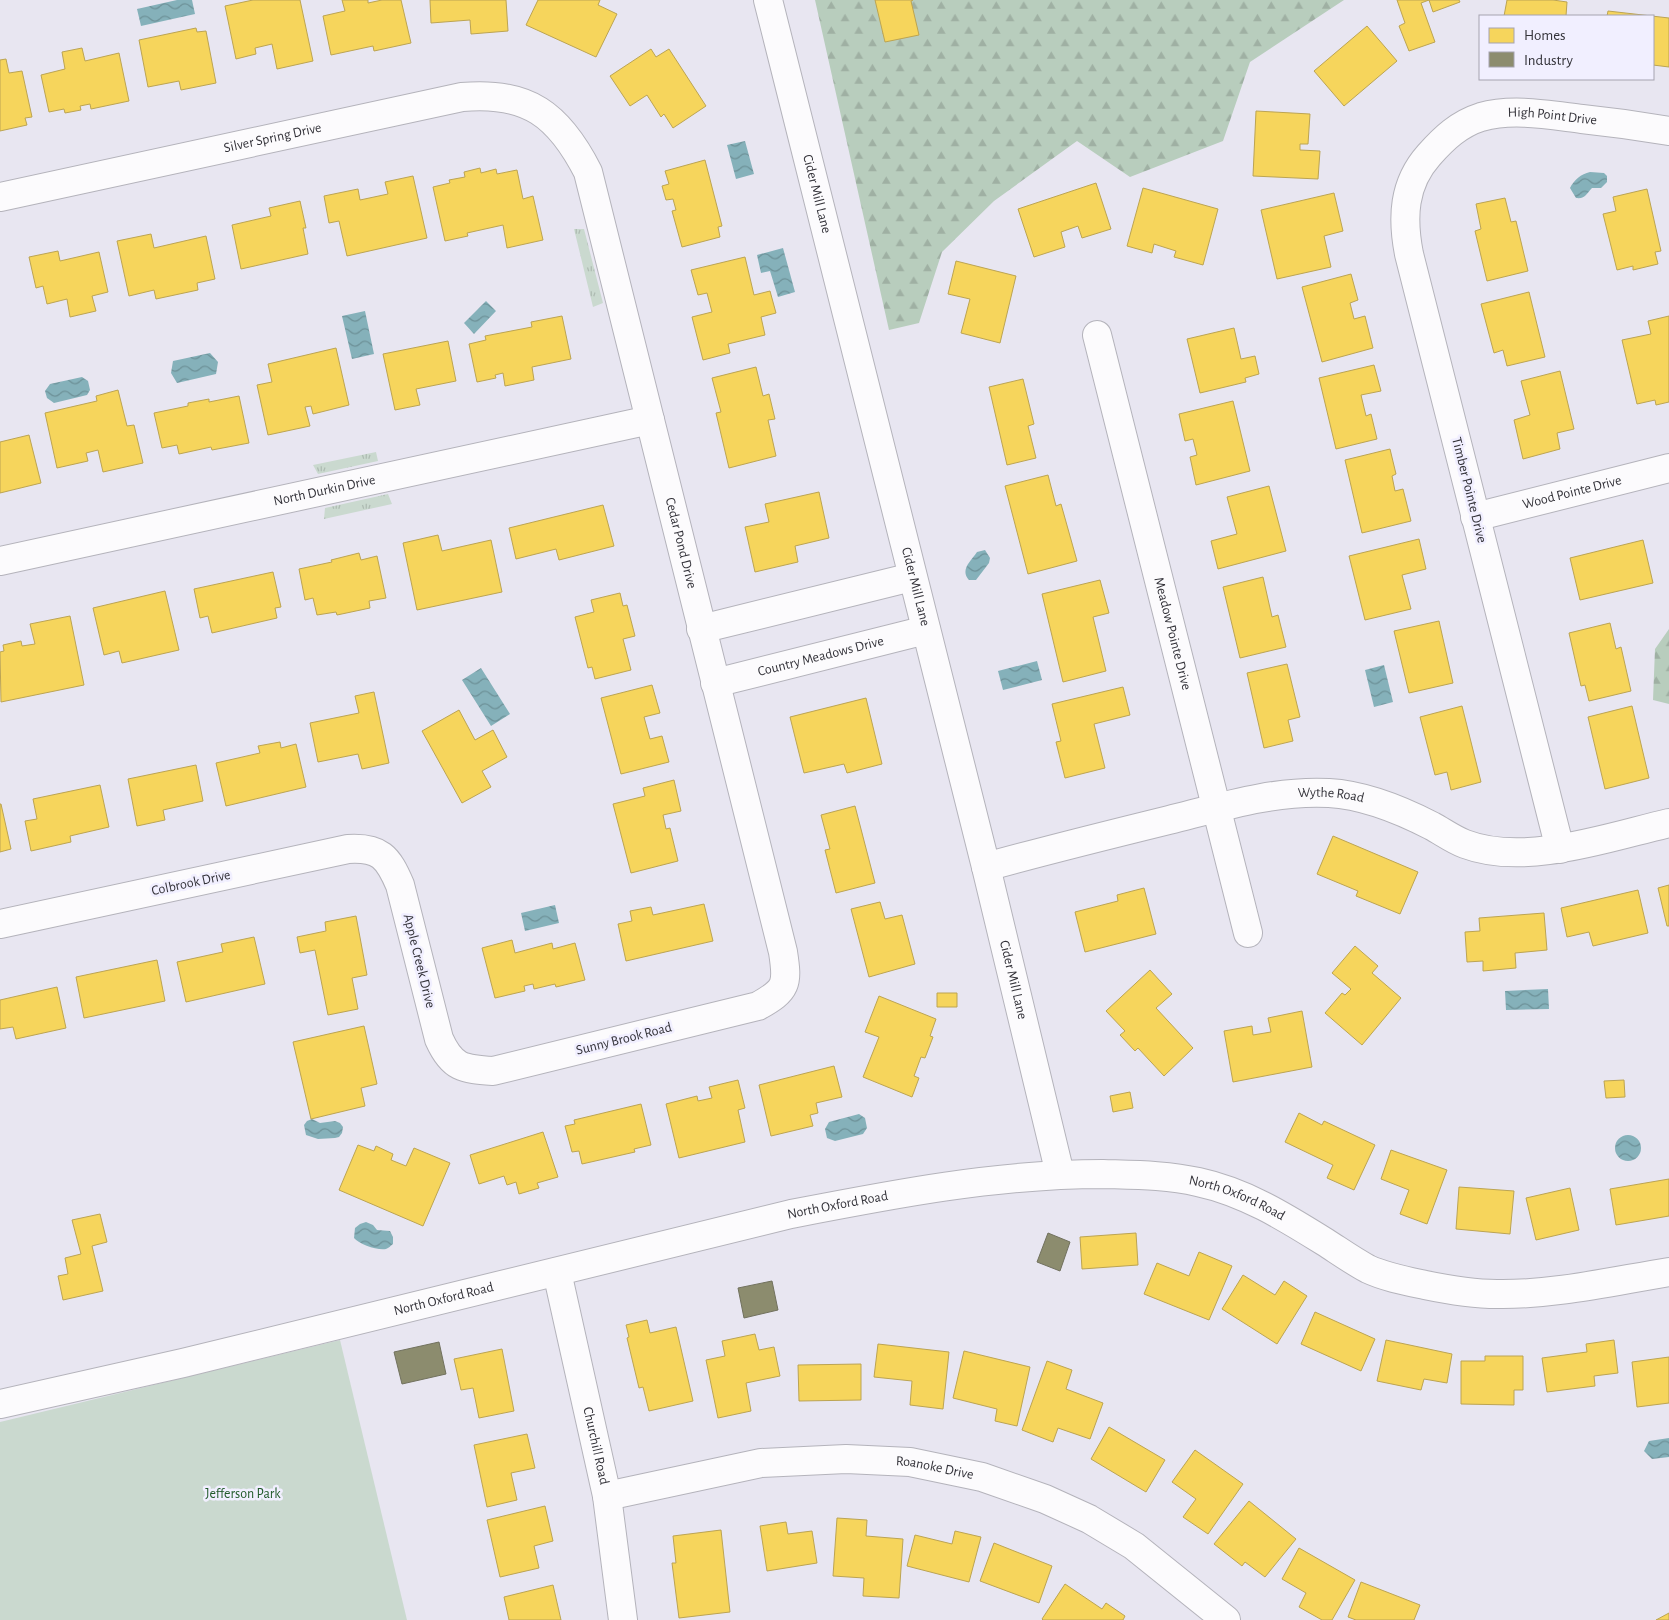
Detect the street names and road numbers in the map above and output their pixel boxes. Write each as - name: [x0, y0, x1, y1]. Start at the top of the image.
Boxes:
- street label: High Point Drive: [1508, 106, 1598, 128]
- street label: Silver Spring Drive: [223, 121, 323, 155]
- street label: Cider Mill Lane: [800, 153, 833, 235]
- street label: Timber Pointe Drive: [1449, 436, 1489, 544]
- street label: North Durkin Drive: [272, 473, 377, 508]
- street label: Wood Pointe Drive: [1521, 473, 1623, 512]
- street label: Cedar Pond Drive: [663, 496, 699, 590]
- street label: Cider Mill Lane: [899, 546, 932, 628]
- street label: Meadow Pointe Drive: [1151, 576, 1193, 691]
- street label: Country Meadows Drive: [756, 634, 885, 679]
- street label: Wythe Road: [1298, 786, 1366, 805]
- street label: Colbrook Drive: [150, 868, 232, 898]
- street label: Apple Creek Drive: [401, 912, 437, 1010]
- street label: Cider Mill Lane: [997, 939, 1029, 1021]
- street label: Sunny Brook Road: [575, 1020, 673, 1058]
- street label: North Oxford Road: [1188, 1173, 1287, 1223]
- street label: North Oxford Road: [786, 1189, 889, 1222]
- street label: North Oxford Road: [392, 1280, 495, 1318]
- street label: Churchill Road: [580, 1406, 611, 1486]
- street label: Roanoke Drive: [896, 1454, 975, 1482]

